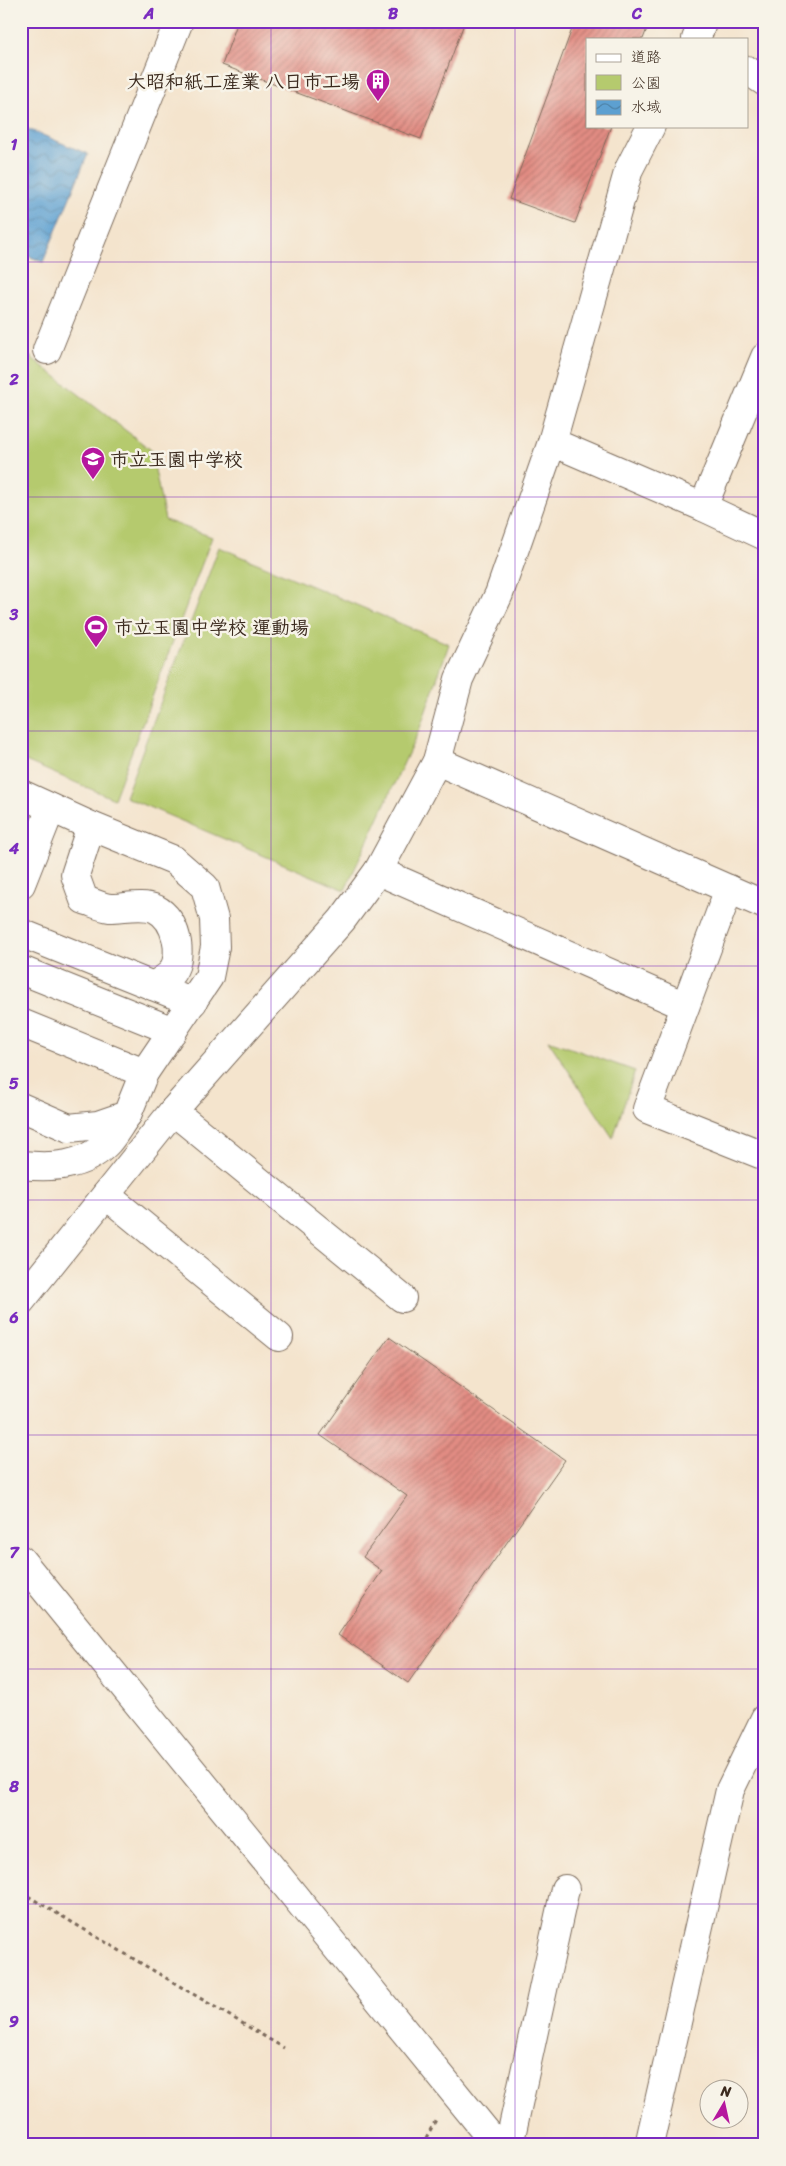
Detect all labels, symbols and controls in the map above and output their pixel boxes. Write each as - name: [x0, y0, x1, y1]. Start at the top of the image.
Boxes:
- text: A: [143, 0, 154, 28]
- text: B: [388, 0, 399, 28]
- text: C: [631, 0, 643, 28]
- legend: [586, 38, 748, 128]
- text: 道路: [631, 44, 661, 70]
- place label: 大昭和紙工産業 八日市工場: [127, 65, 360, 98]
- building icon: 大昭和紙工産業 八日市工場: [365, 68, 391, 102]
- text: 公園: [631, 70, 661, 96]
- text: 水域: [631, 94, 661, 120]
- text: 1: [11, 130, 18, 159]
- text: 2: [8, 365, 19, 394]
- place label: 市立玉園中学校: [110, 443, 243, 476]
- school or university icon: 市立玉園中学校: [80, 446, 106, 480]
- text: 3: [9, 600, 19, 629]
- place label: 市立玉園中学校 運動場: [114, 611, 309, 644]
- sports icon: 市立玉園中学校 運動場: [83, 614, 109, 648]
- text: 4: [8, 834, 19, 863]
- text: 5: [9, 1069, 19, 1098]
- text: 6: [8, 1303, 19, 1332]
- text: 7: [9, 1538, 20, 1567]
- text: 8: [8, 1772, 19, 1801]
- text: 9: [9, 2007, 19, 2036]
- north arrow: [698, 2078, 748, 2128]
- text: N: [718, 2078, 733, 2105]

